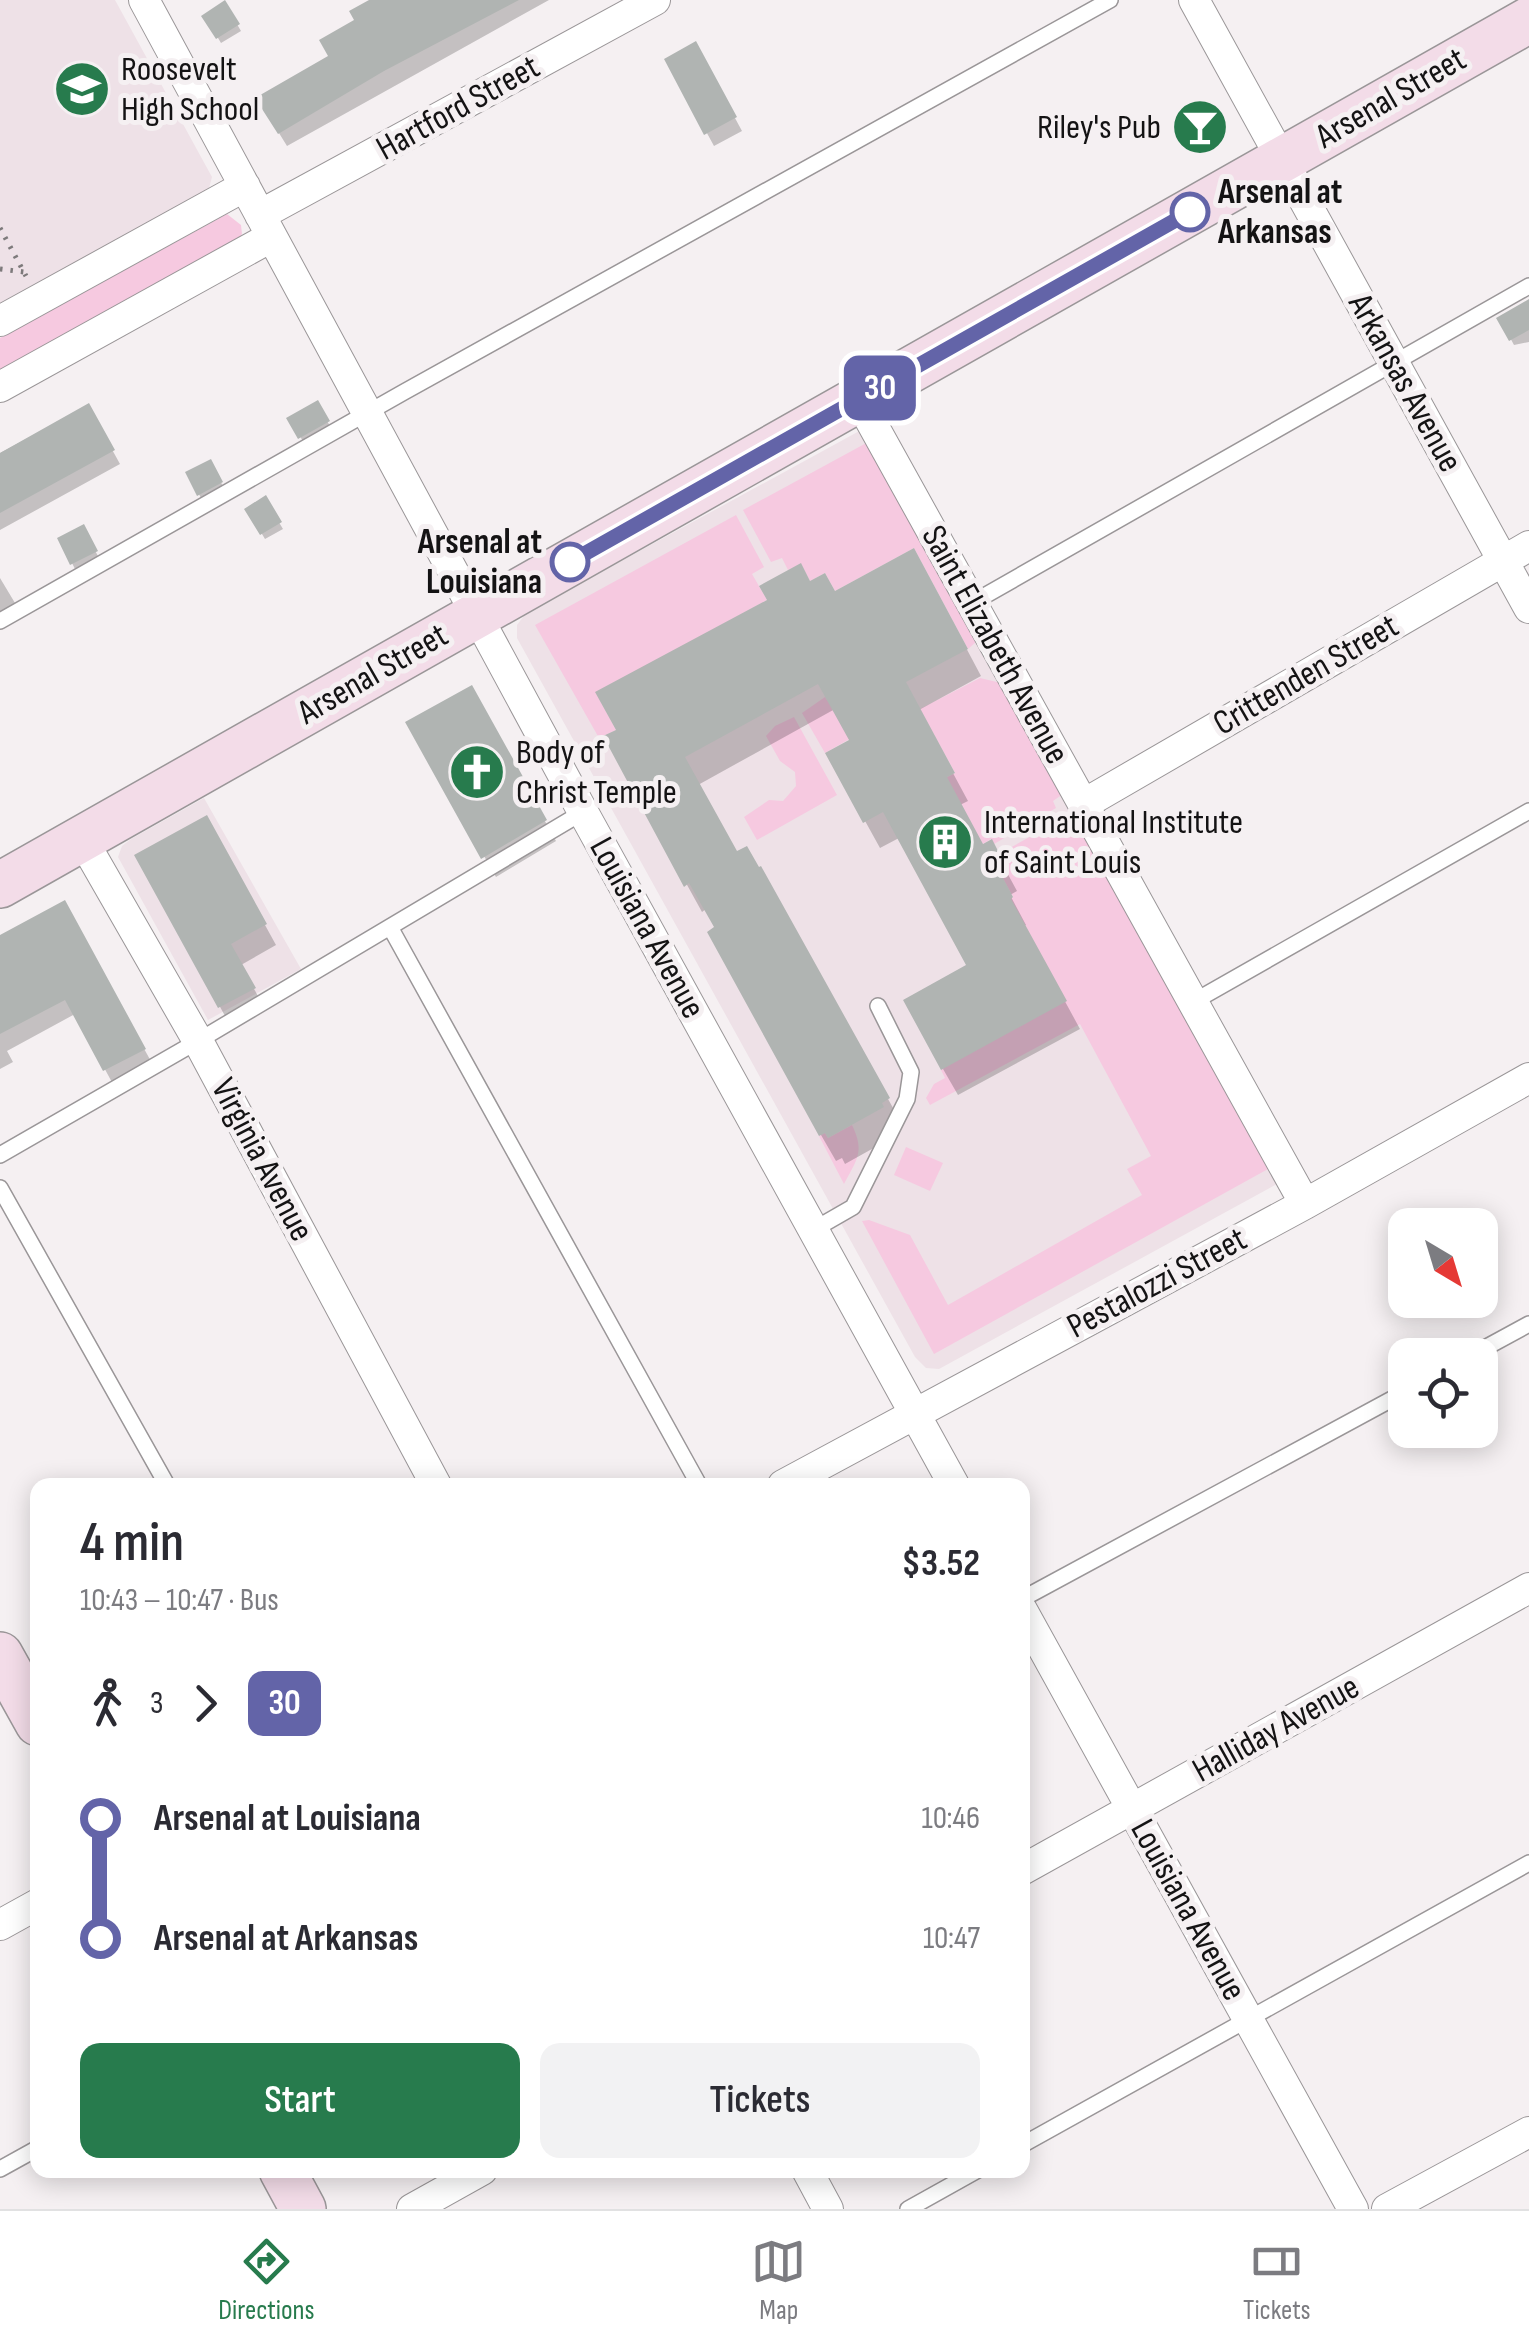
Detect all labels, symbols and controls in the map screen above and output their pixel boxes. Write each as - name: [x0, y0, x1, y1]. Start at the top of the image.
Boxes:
- street label: Arsenal Street: [1307, 38, 1474, 159]
- street label: Hartford Street: [369, 46, 547, 170]
- place label: Roosevelt High School: [121, 48, 259, 131]
- school or university icon: Roosevelt High School: [52, 59, 112, 119]
- bar icon: Riley's Pub: [1170, 97, 1230, 157]
- place label: Riley's Pub: [1037, 106, 1161, 149]
- place label: Arsenal at Arkansas: [1217, 171, 1342, 254]
- marker: Arsenal at Arkansas: [1171, 193, 1209, 231]
- street label: Arkansas Avenue: [1338, 285, 1472, 480]
- line badge: 30: [835, 356, 925, 420]
- text: 30: [864, 367, 896, 410]
- street label: Saint Elizabeth Avenue: [912, 518, 1078, 772]
- place label: Arsenal at Louisiana: [417, 521, 542, 604]
- marker: Arsenal at Louisiana: [551, 543, 589, 581]
- street label: Crittenden Street: [1206, 605, 1406, 745]
- street label: Arsenal Street: [289, 614, 456, 735]
- place label: Body of Christ Temple: [516, 731, 677, 814]
- church icon: Body of Christ Temple: [447, 742, 507, 802]
- place label: International Institute of Saint Louis: [984, 801, 1243, 884]
- building icon: International Institute of Saint Louis: [915, 812, 975, 872]
- street label: Louisiana Avenue: [580, 830, 714, 1026]
- street label: Virginia Avenue: [201, 1071, 323, 1249]
- north arrow: [1388, 1208, 1498, 1318]
- map controls: [1388, 1208, 1498, 1448]
- street label: Pestalozzi Street: [1060, 1218, 1254, 1348]
- button: locate: [1388, 1338, 1498, 1448]
- text: 4 min: [80, 1510, 184, 1577]
- text: $3.52: [902, 1541, 980, 1586]
- text: 10:43 – 10:47 · Bus: [80, 1581, 279, 1620]
- street label: Halliday Avenue: [1185, 1666, 1367, 1792]
- icon: walk: [80, 1676, 135, 1731]
- icon: forward: [178, 1676, 233, 1731]
- text: 30: [268, 1682, 301, 1725]
- text: 3: [150, 1684, 163, 1723]
- text: Arsenal at Louisiana: [154, 1796, 421, 1841]
- text: 10:46: [921, 1799, 980, 1838]
- street label: Louisiana Avenue: [1121, 1812, 1255, 2008]
- text: Arsenal at Arkansas: [154, 1916, 418, 1961]
- text: 10:47: [923, 1919, 980, 1958]
- button: Start: [80, 2043, 520, 2158]
- button: Tickets: [540, 2043, 980, 2158]
- tab: Directions: [218, 2234, 315, 2327]
- tab: Map: [751, 2234, 806, 2327]
- tab: Tickets: [1243, 2234, 1311, 2327]

